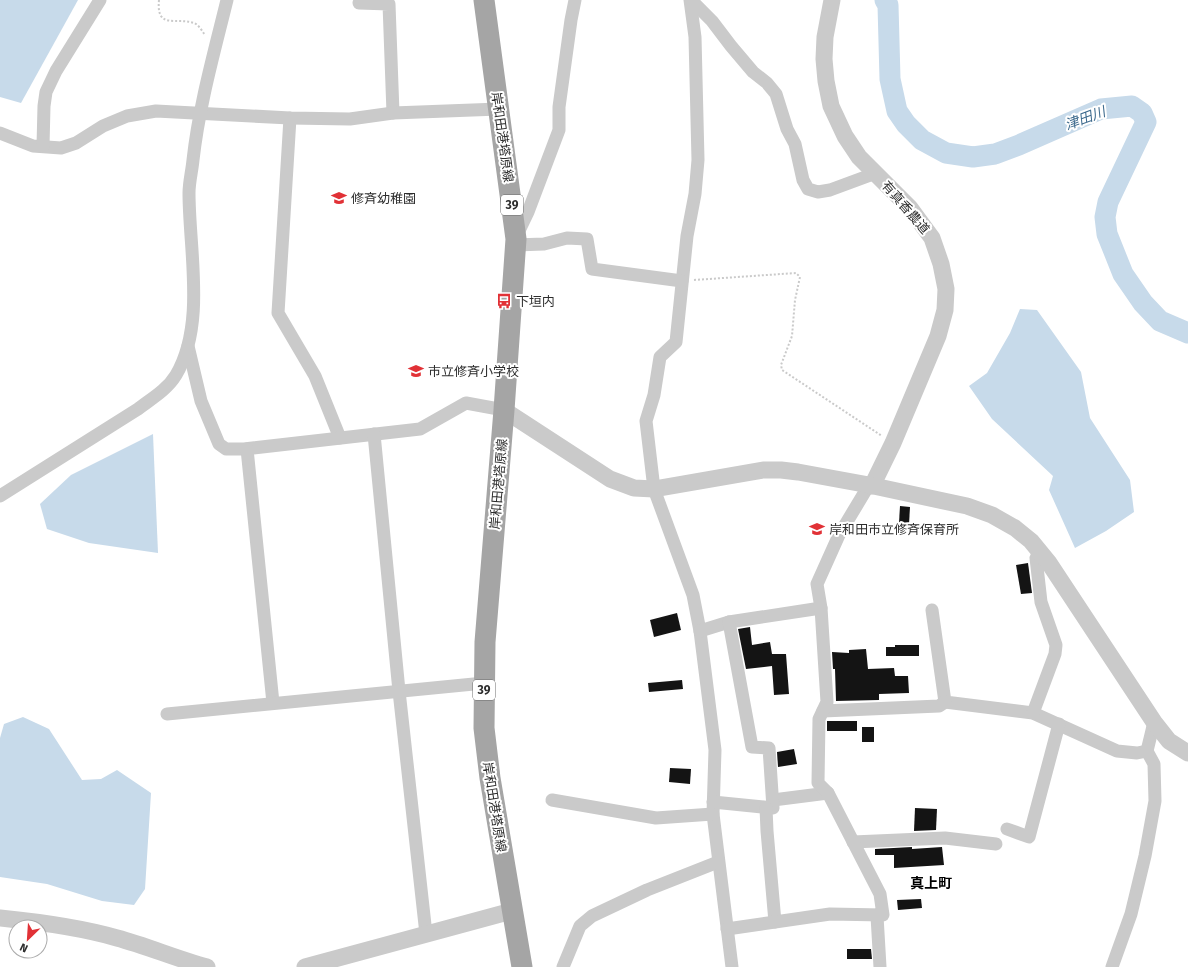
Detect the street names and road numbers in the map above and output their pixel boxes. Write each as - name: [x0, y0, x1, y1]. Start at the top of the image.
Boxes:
- street label: 岸和田港塔原線: [489, 91, 516, 183]
- street label: 有真香農道: [879, 178, 933, 237]
- road number: 39: [501, 195, 523, 215]
- street label: 岸和田港塔原線: [487, 438, 510, 530]
- road number: 39: [473, 680, 495, 700]
- street label: 岸和田港塔原線: [480, 761, 509, 853]

